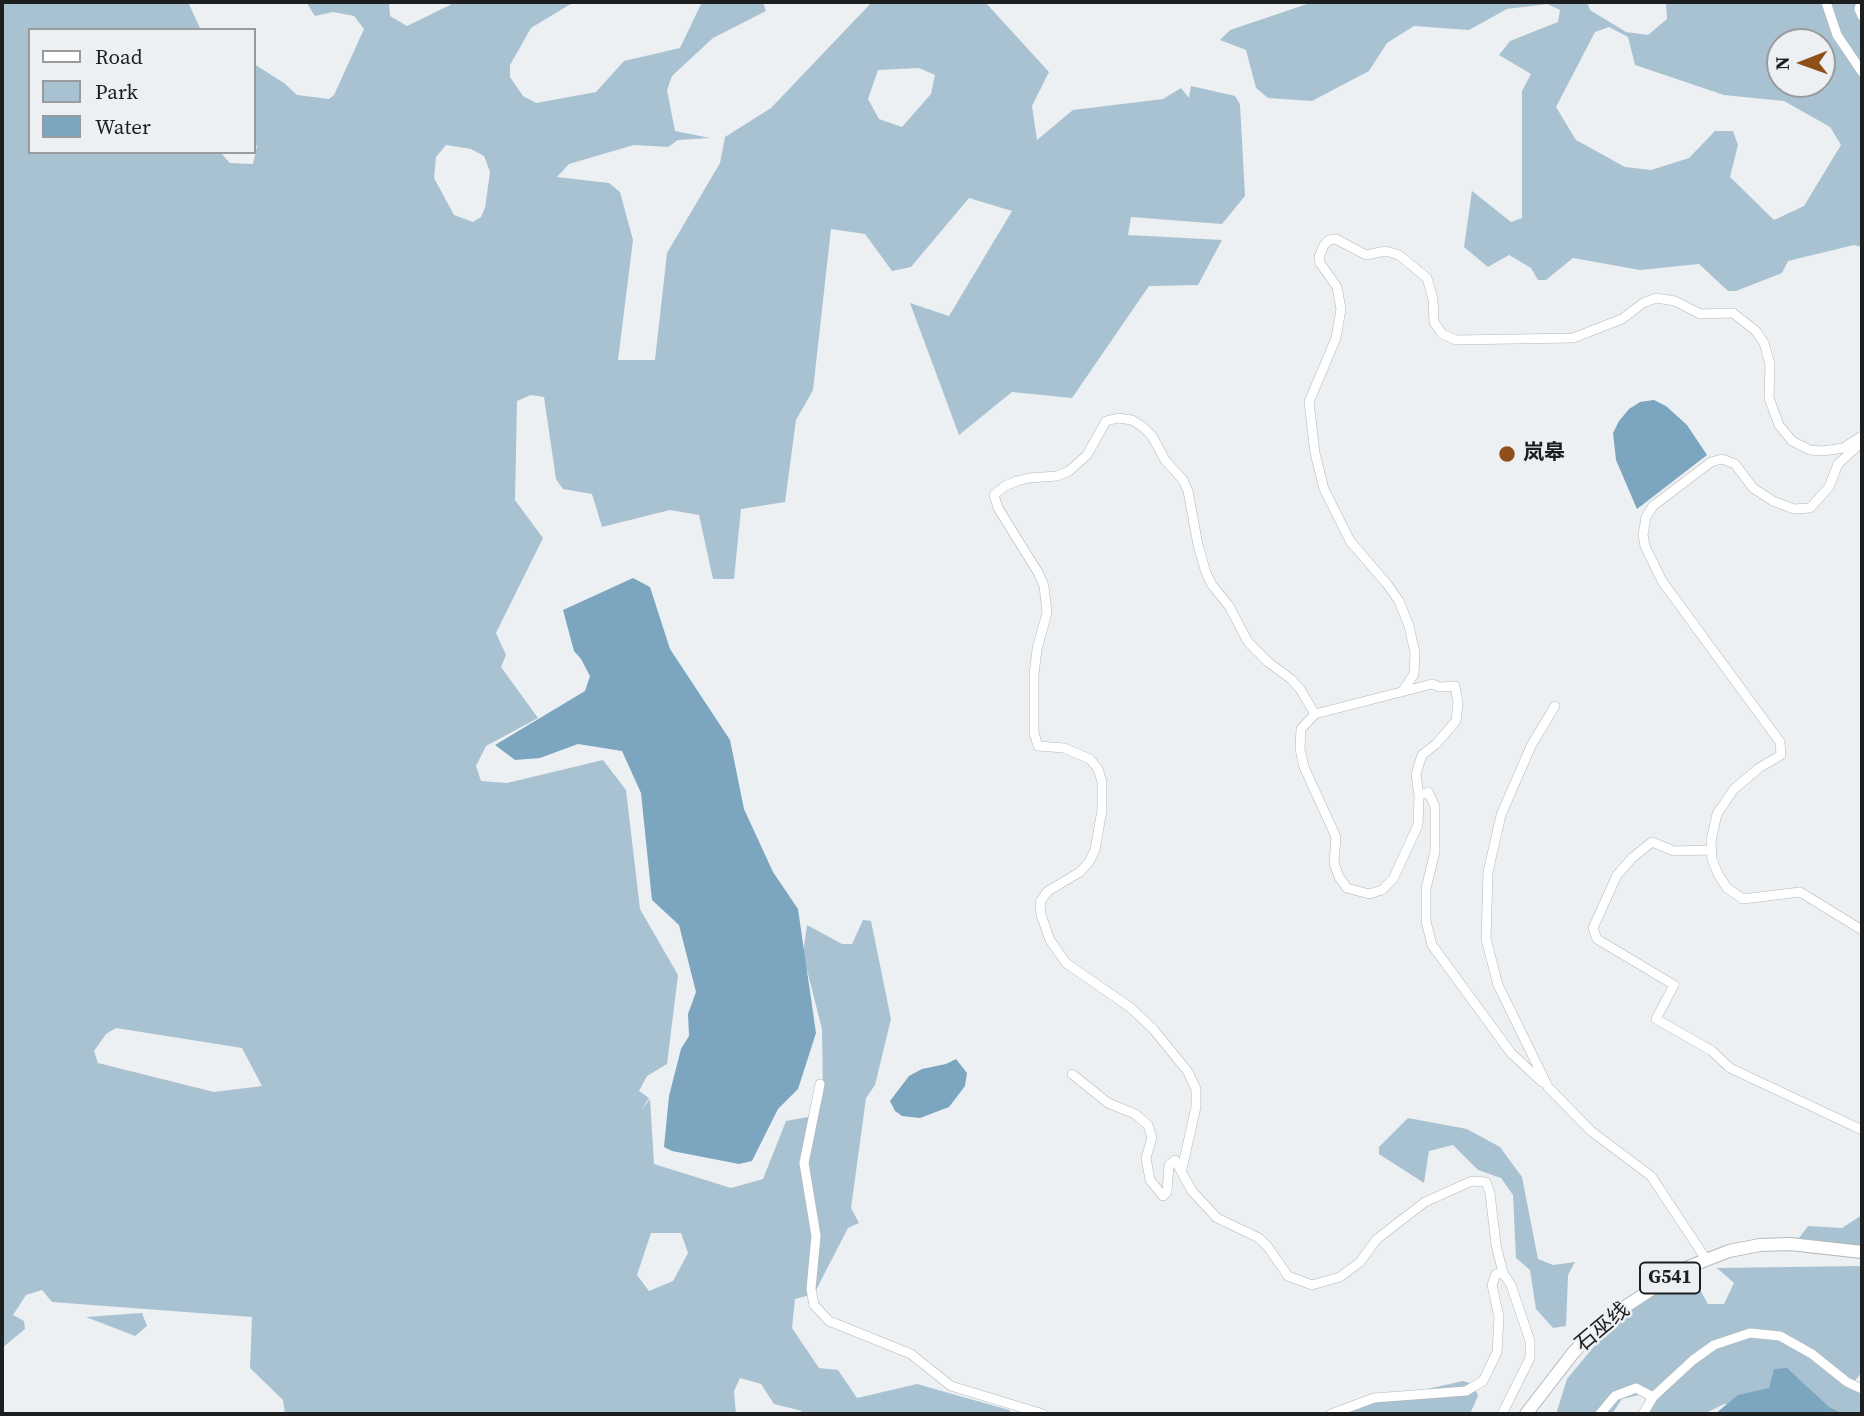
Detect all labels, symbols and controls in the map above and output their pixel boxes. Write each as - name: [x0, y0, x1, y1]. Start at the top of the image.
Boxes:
- legend: [28, 28, 256, 154]
- north arrow: [1766, 28, 1836, 98]
- text: Road: [95, 42, 143, 71]
- text: N: [1769, 56, 1795, 70]
- text: Park: [95, 77, 138, 106]
- text: Water: [95, 112, 151, 141]
- place label: 岚皋: [1523, 441, 1565, 467]
- marker: 岚皋: [1497, 444, 1517, 464]
- road number: G541: [1640, 1262, 1700, 1294]
- street label: 石巫线: [1571, 1298, 1635, 1358]

